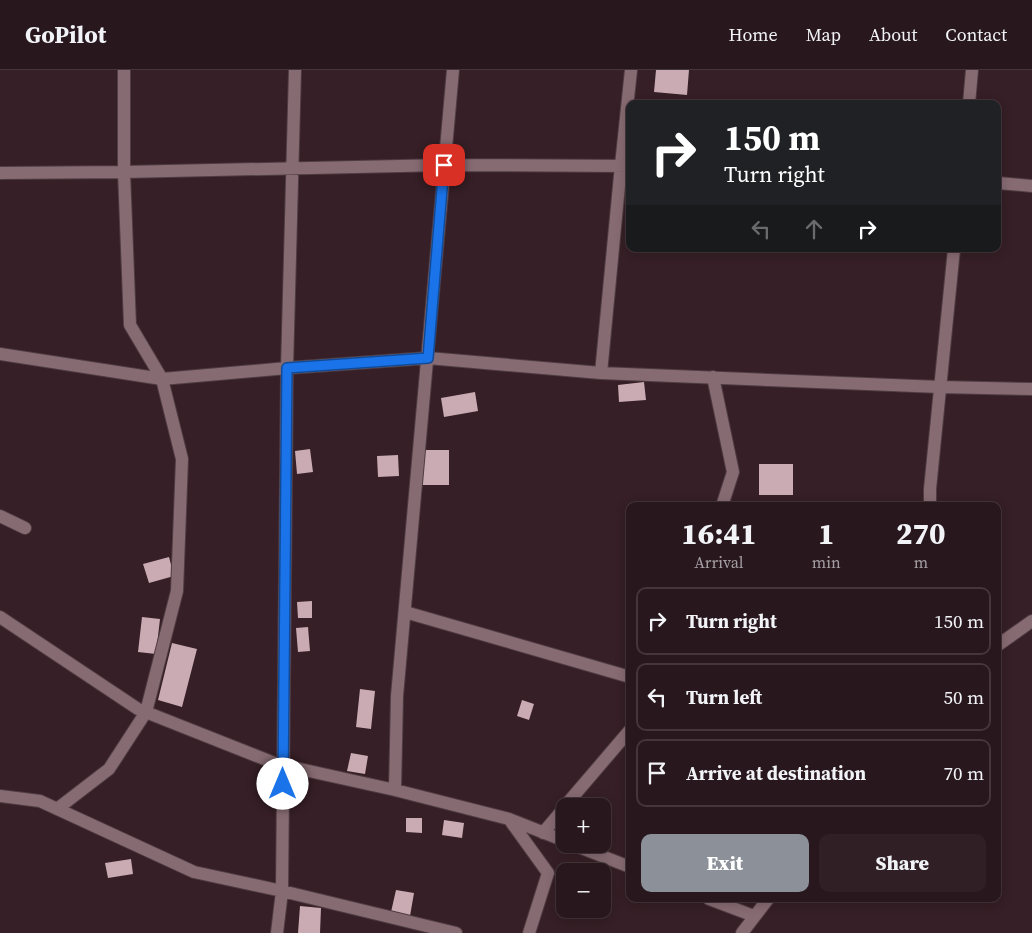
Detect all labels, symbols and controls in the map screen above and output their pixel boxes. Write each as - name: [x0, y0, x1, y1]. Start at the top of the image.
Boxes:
- text: GoPilot: [25, 18, 106, 51]
- text: Home: [729, 22, 778, 47]
- text: Map: [806, 22, 841, 47]
- text: About: [869, 22, 917, 47]
- text: Contact: [945, 22, 1007, 47]
- text: 150 m: [724, 114, 820, 162]
- icon: right: [641, 120, 706, 185]
- pin: [423, 144, 465, 186]
- icon: arrive: [430, 151, 458, 179]
- text: Turn right: [724, 159, 825, 189]
- icon: left: [747, 215, 775, 243]
- icon: ahead: [800, 215, 828, 243]
- icon: right: [853, 215, 881, 243]
- text: 16:41: [681, 513, 756, 554]
- text: 1: [818, 513, 835, 554]
- text: 270: [896, 513, 946, 554]
- text: Arrival: [694, 551, 744, 573]
- text: min: [812, 551, 841, 573]
- text: m: [914, 551, 928, 573]
- icon: right: [643, 607, 671, 635]
- text: Turn right: [686, 608, 777, 634]
- text: 150 m: [934, 608, 984, 634]
- icon: left: [643, 683, 671, 711]
- text: Turn left: [686, 684, 762, 710]
- text: 50 m: [943, 684, 984, 710]
- position arrow: [256, 757, 308, 809]
- icon: arrive: [643, 759, 671, 787]
- text: Arrive at destination: [686, 760, 866, 786]
- text: 70 m: [943, 760, 984, 786]
- map controls: [556, 798, 611, 918]
- button: +: [556, 798, 611, 853]
- button: Exit: [641, 834, 809, 892]
- button: Share: [819, 834, 986, 892]
- button: −: [556, 863, 611, 918]

